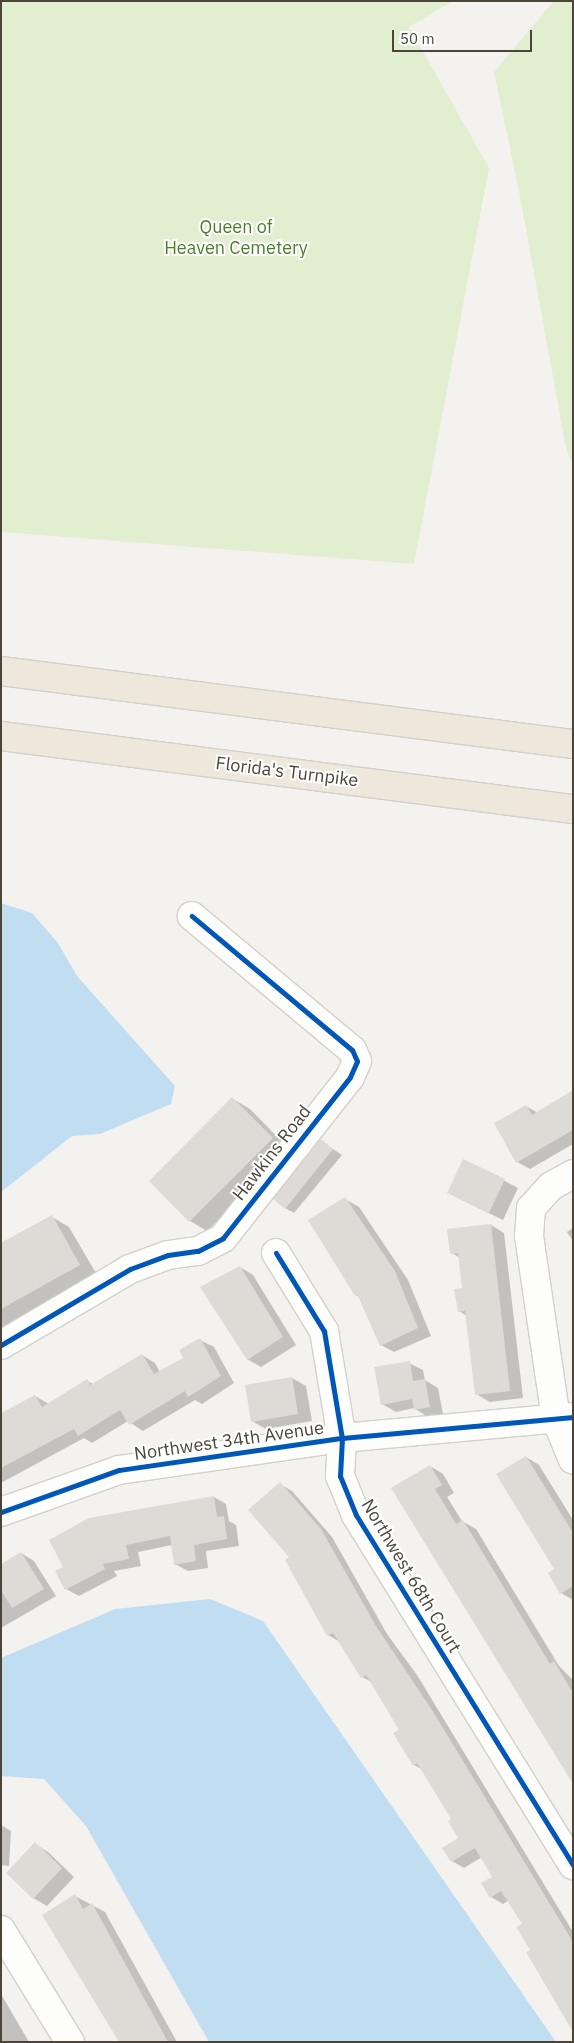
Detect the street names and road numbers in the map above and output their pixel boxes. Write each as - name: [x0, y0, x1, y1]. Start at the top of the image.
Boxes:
- street label: Florida's Turnpike: [214, 753, 360, 791]
- street label: Hawkins Road: [228, 1101, 316, 1205]
- street label: Northwest 34th Avenue: [133, 1417, 325, 1465]
- street label: Northwest 68th Court: [357, 1495, 465, 1657]

